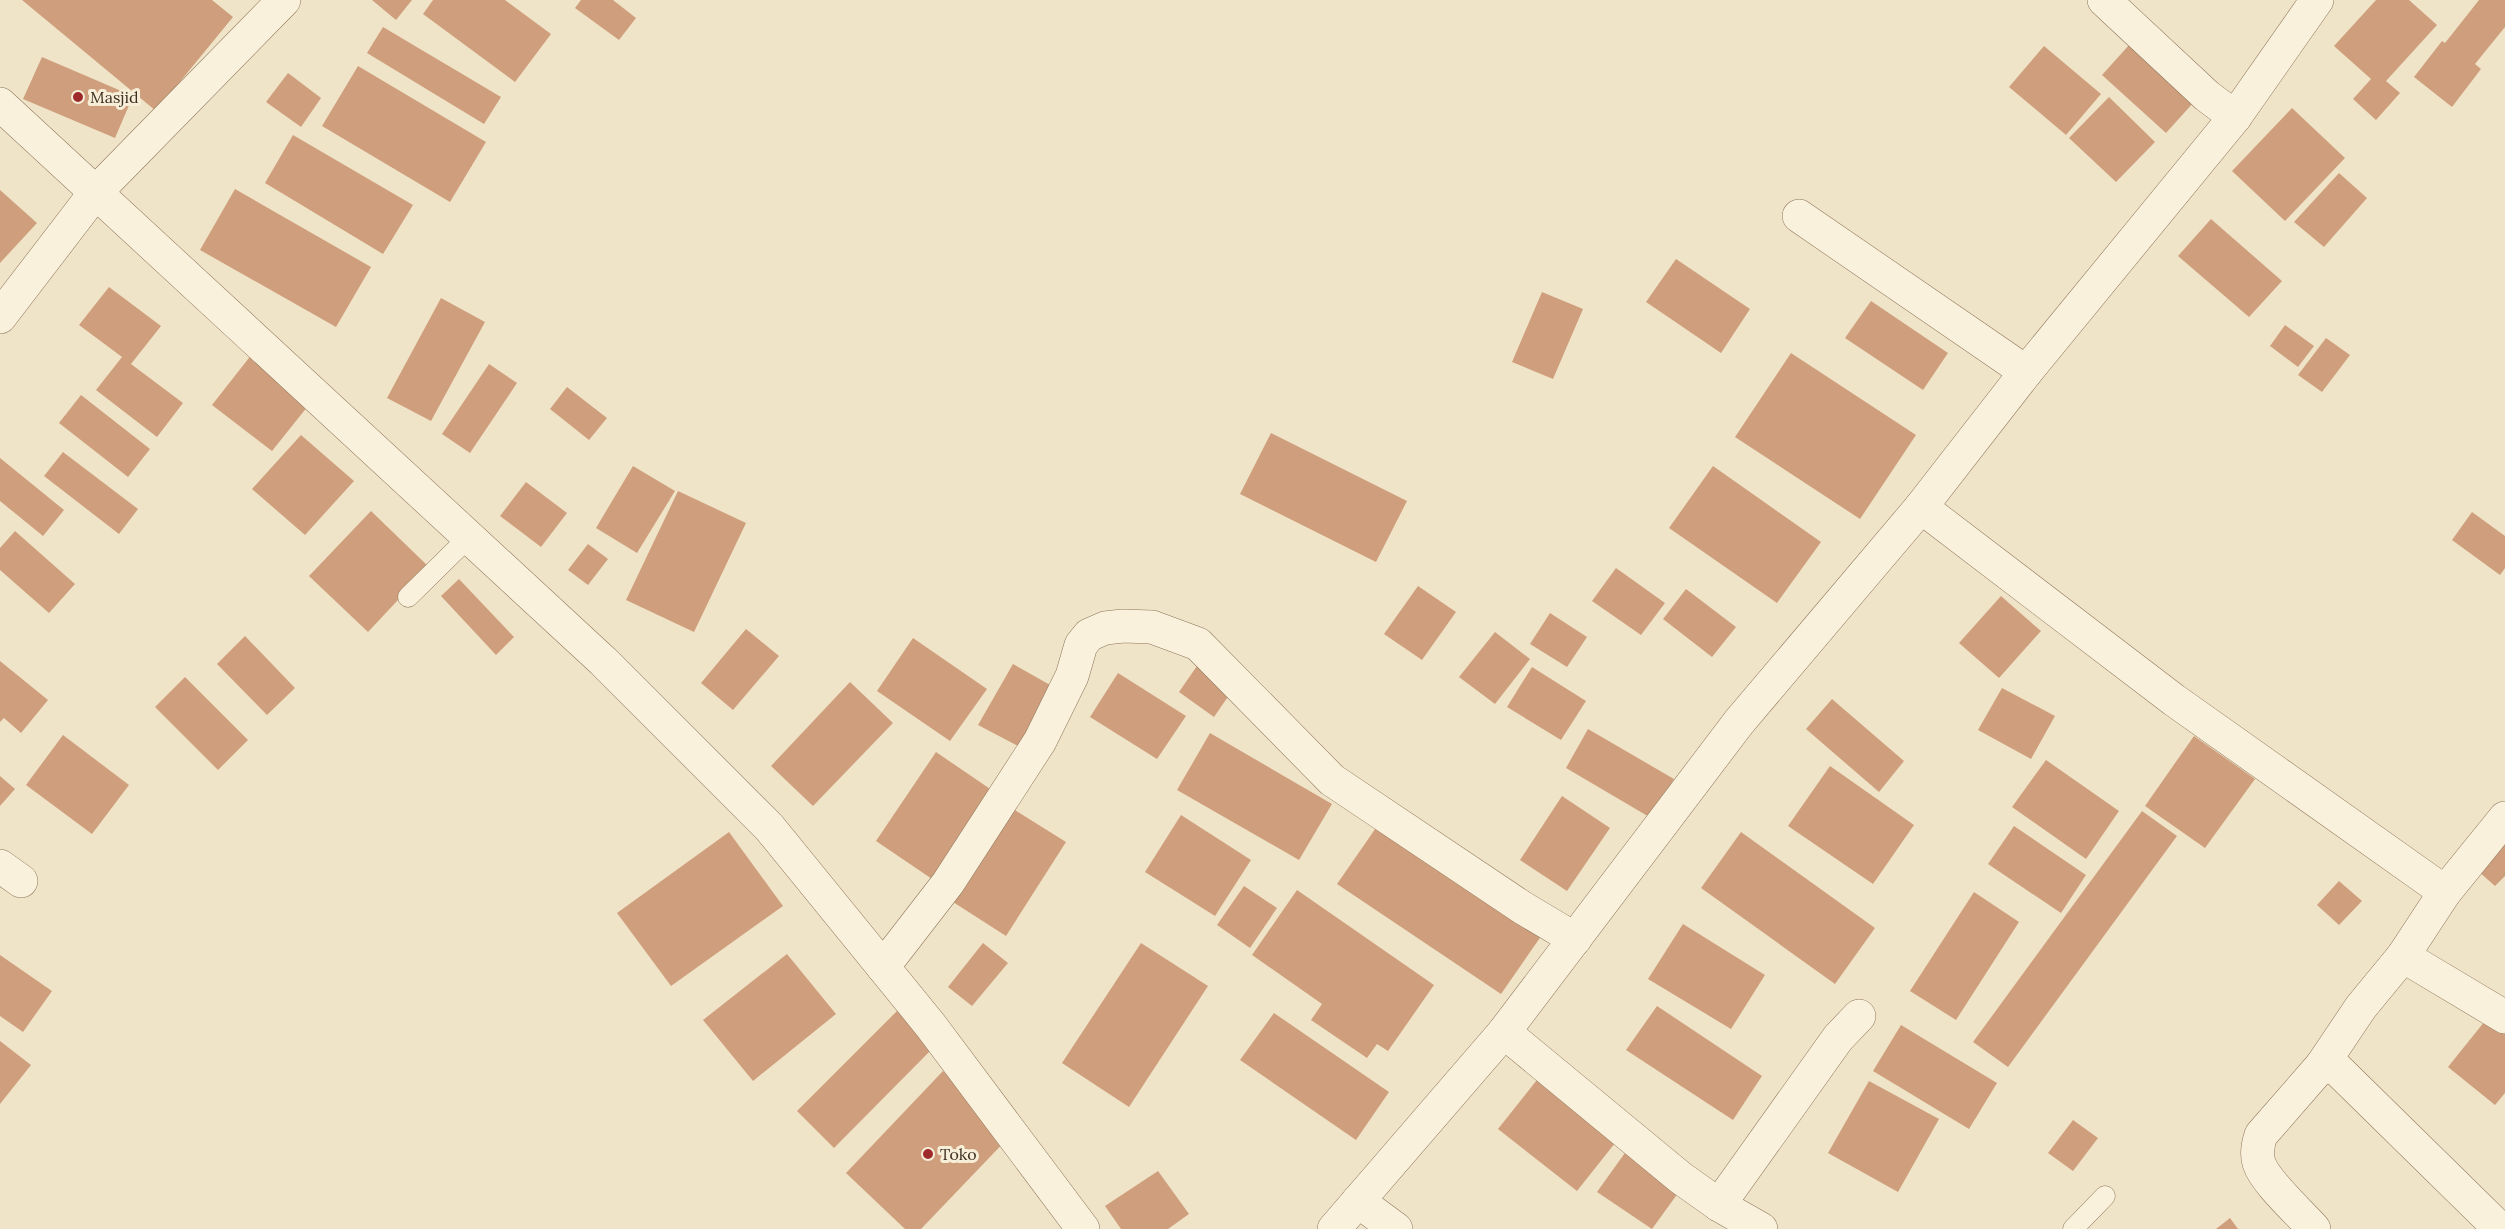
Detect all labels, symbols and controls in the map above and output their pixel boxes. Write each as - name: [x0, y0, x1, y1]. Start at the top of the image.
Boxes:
- place label: Masjid: [90, 87, 139, 107]
- marker: Masjid: [71, 90, 85, 104]
- place label: Toko: [940, 1144, 977, 1164]
- marker: Toko: [921, 1147, 935, 1161]

